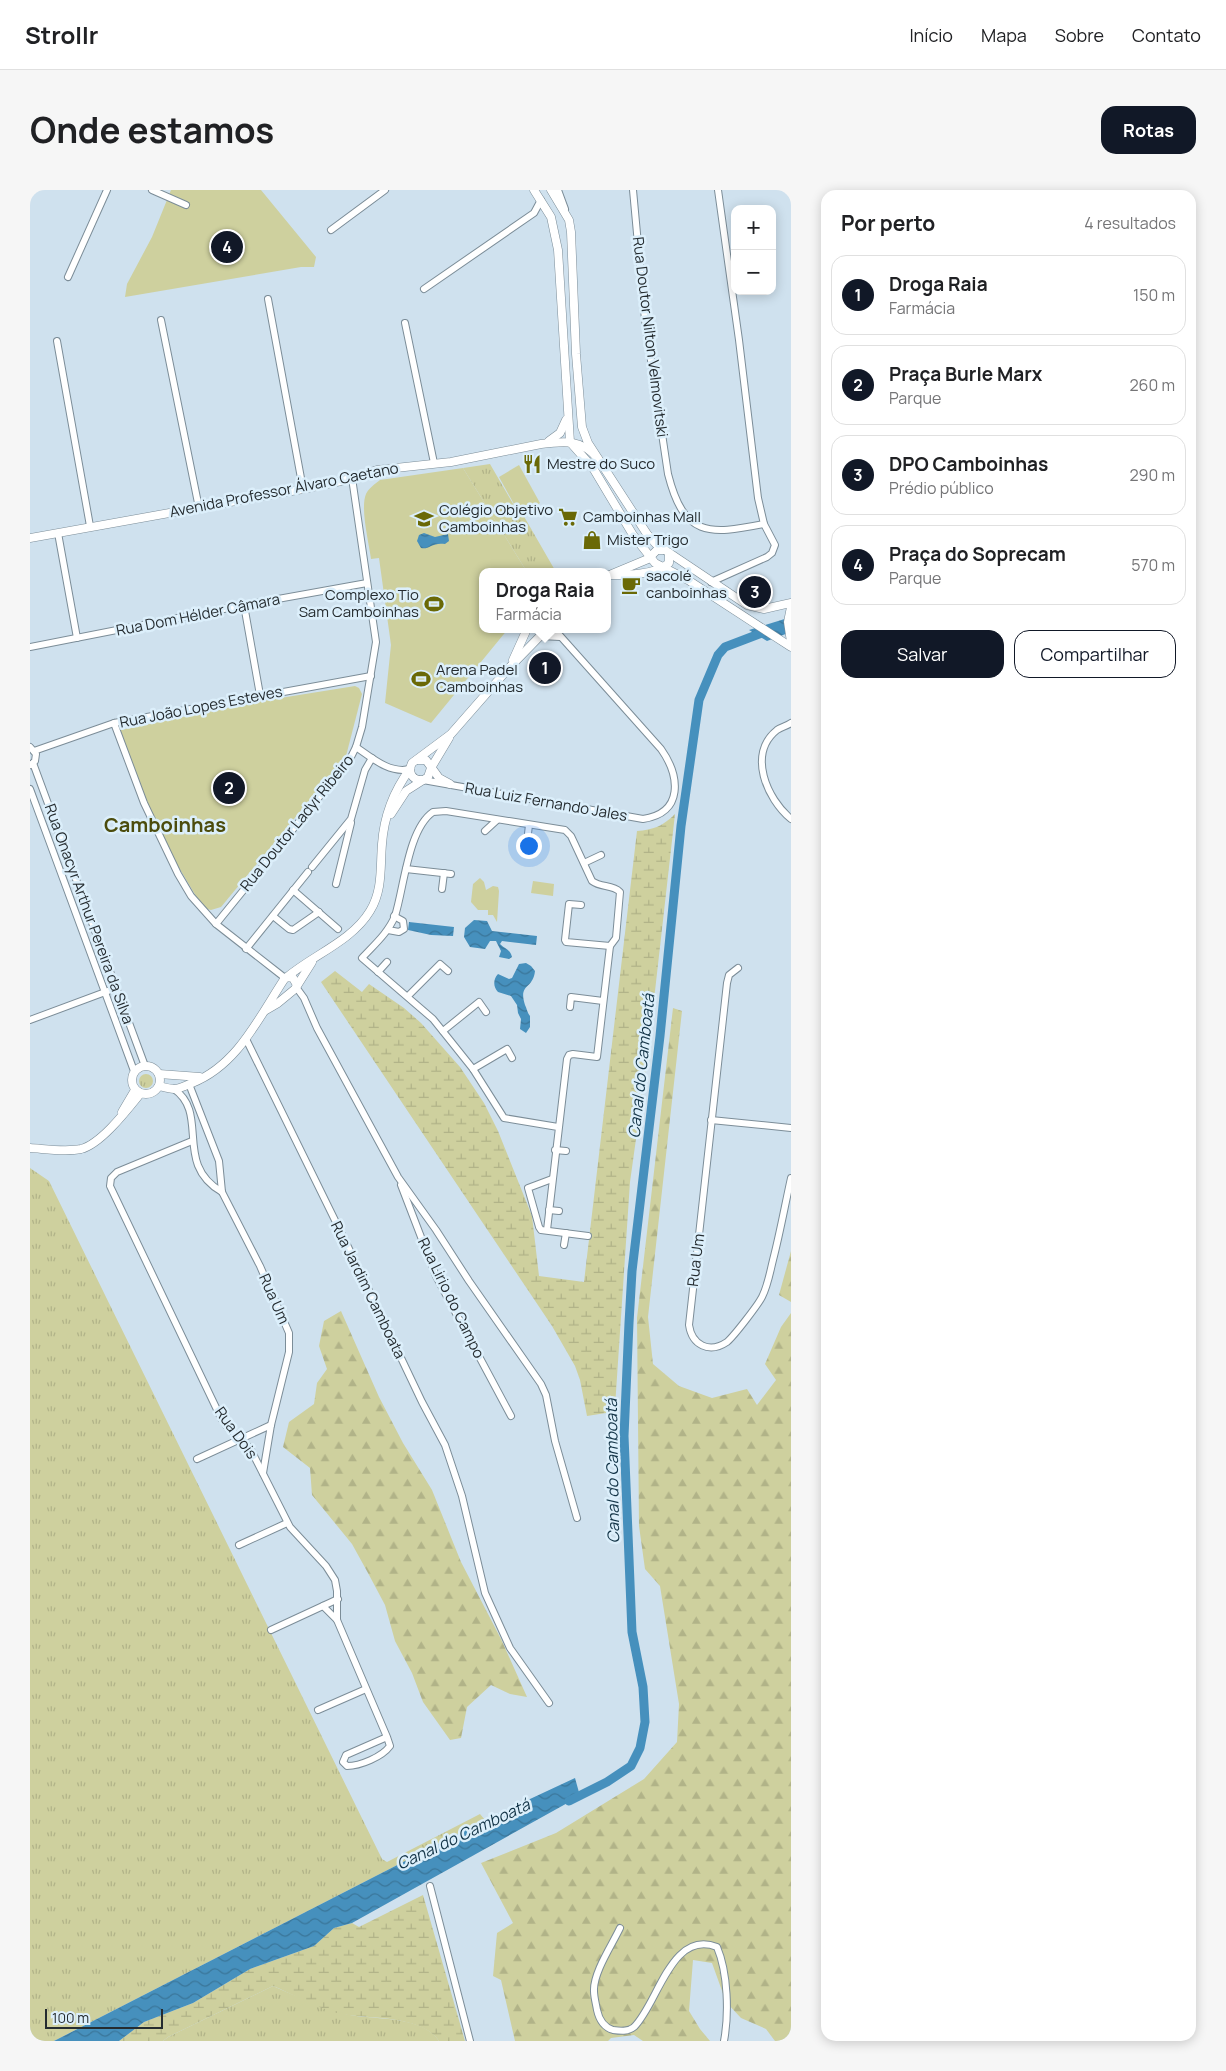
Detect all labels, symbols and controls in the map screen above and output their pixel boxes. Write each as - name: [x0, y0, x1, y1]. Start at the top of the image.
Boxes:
- text: Strollr: [25, 18, 98, 51]
- text: Início: [909, 23, 953, 47]
- text: Mapa: [981, 23, 1027, 47]
- text: Sobre: [1055, 23, 1104, 47]
- text: Contato: [1132, 23, 1201, 47]
- text: Onde estamos: [30, 106, 274, 154]
- button: Rotas: [1101, 106, 1196, 154]
- map controls: [731, 205, 776, 295]
- button: +: [731, 205, 776, 250]
- text: Por perto: [841, 209, 935, 237]
- text: 4 resultados: [1084, 212, 1176, 234]
- pin: 4: [211, 228, 243, 266]
- street label: Rua Doutor Nilton Velmovitski: [628, 235, 673, 438]
- button: −: [731, 250, 776, 295]
- text: Droga Raia: [889, 271, 988, 297]
- text: 1: [854, 284, 862, 306]
- text: 150 m: [1133, 284, 1175, 306]
- text: Farmácia: [889, 297, 955, 319]
- text: Praça Burle Marx: [889, 361, 1042, 387]
- text: 2: [853, 374, 863, 396]
- text: 260 m: [1129, 374, 1175, 396]
- text: Parque: [889, 387, 941, 409]
- text: DPO Camboinhas: [889, 451, 1048, 477]
- restaurant icon: Mestre do Suco: [521, 453, 543, 475]
- place label: Mestre do Suco: [547, 453, 655, 474]
- street label: Avenida Professor Álvaro Caetano: [168, 457, 400, 522]
- text: 3: [853, 464, 863, 486]
- text: 290 m: [1129, 464, 1175, 486]
- text: Prédio público: [889, 477, 994, 499]
- place label: Colégio Objetivo Camboinhas: [439, 499, 553, 537]
- supermarket icon: Camboinhas Mall: [557, 506, 579, 528]
- place label: Camboinhas Mall: [583, 506, 701, 527]
- school or university icon: Colégio Objetivo Camboinhas: [413, 508, 435, 530]
- shop icon: Mister Trigo: [581, 529, 603, 551]
- place label: Mister Trigo: [607, 529, 689, 550]
- text: Praça do Soprecam: [889, 541, 1066, 567]
- text: 4: [853, 554, 863, 576]
- text: 570 m: [1131, 554, 1175, 576]
- place label: sacolé canboinhas: [646, 565, 727, 603]
- text: Parque: [889, 567, 941, 589]
- popup: [479, 568, 611, 633]
- pin: 3: [739, 573, 771, 611]
- cafe icon: sacolé canboinhas: [620, 574, 642, 596]
- text: Droga Raia: [496, 577, 594, 603]
- place label: Complexo Tio Sam Camboinhas: [299, 584, 419, 622]
- street label: Rua Dom Hélder Câmara: [114, 588, 282, 641]
- sports icon: Complexo Tio Sam Camboinhas: [423, 593, 445, 615]
- text: Farmácia: [496, 603, 562, 625]
- button: Salvar: [841, 630, 1004, 678]
- button: Compartilhar: [1014, 630, 1176, 678]
- pin: 1: [529, 649, 561, 687]
- place label: Arena Padel Camboinhas: [436, 659, 523, 697]
- sports icon: Arena Padel Camboinhas: [410, 668, 432, 690]
- street label: Rua João Lopes Esteves: [118, 680, 284, 733]
- street label: Rua Doutor Ladyr Ribeiro: [235, 750, 358, 895]
- pin: 2: [213, 769, 245, 807]
- street label: Rua Luiz Fernando Jales: [463, 777, 629, 826]
- street label: Rua Onacyr Arthur Pereira da Silva: [40, 801, 139, 1027]
- district label: Camboinhas: [104, 811, 226, 838]
- your location: [516, 833, 542, 859]
- water label: Canal do Camboatá: [622, 992, 660, 1139]
- street label: Rua Jardim Camboata: [326, 1218, 411, 1362]
- street label: Rua Um: [682, 1232, 709, 1287]
- street label: Rua Lirio do Campo: [413, 1234, 490, 1362]
- street label: Rua Um: [254, 1270, 295, 1327]
- water label: Canal do Camboatá: [600, 1397, 624, 1544]
- street label: Rua Dois: [210, 1402, 263, 1463]
- water label: Canal do Camboatá: [393, 1793, 534, 1875]
- scale bar: [45, 2006, 162, 2029]
- text: 100 m: [52, 2008, 89, 2027]

